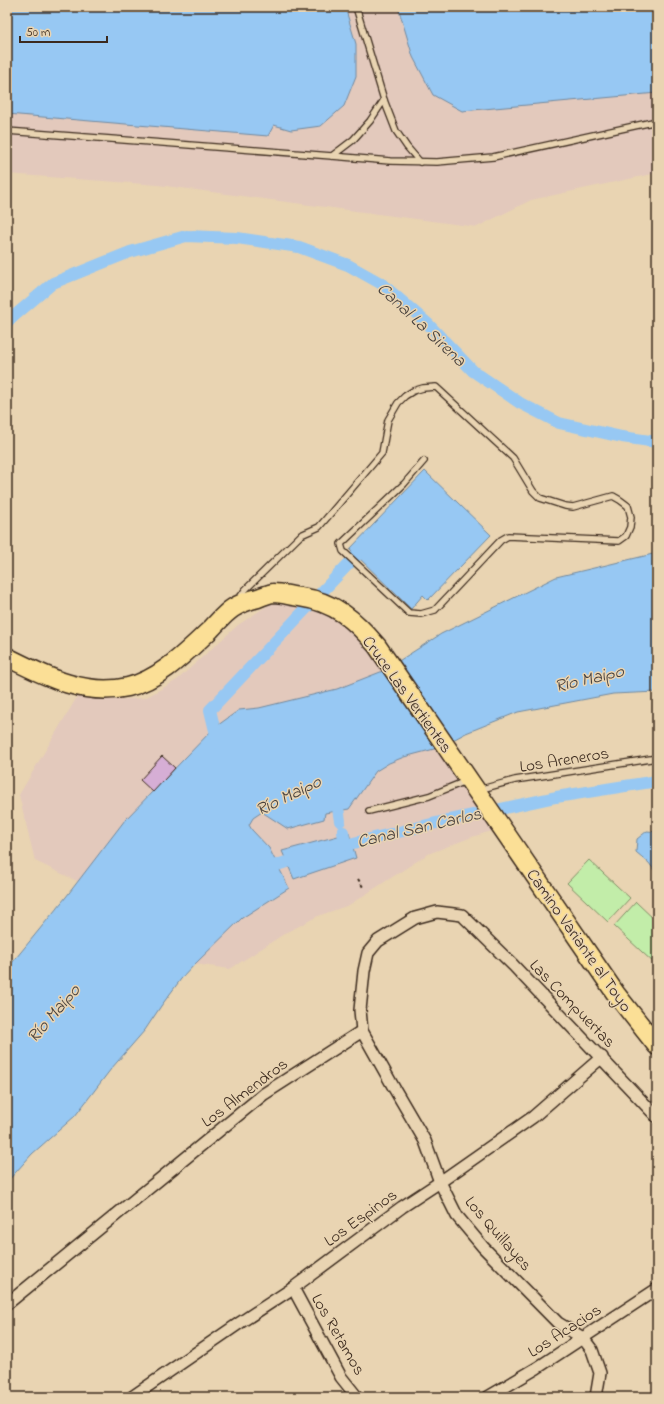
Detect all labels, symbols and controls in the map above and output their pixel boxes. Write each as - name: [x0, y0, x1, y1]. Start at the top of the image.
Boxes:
- scale bar: [20, 18, 107, 44]
- text: 50 m: [26, 24, 50, 42]
- water label: Canal La Sirena: [370, 277, 471, 374]
- street label: Cruce Las Vertientes: [356, 631, 458, 759]
- water label: Río Maipo: [552, 659, 627, 700]
- street label: Los Areneros: [518, 741, 611, 780]
- water label: Río Maipo: [252, 769, 327, 824]
- water label: Canal San Carlos: [355, 802, 485, 856]
- street label: Camino Variante al Toyo: [519, 864, 638, 1018]
- street label: Las Compuertas: [523, 954, 621, 1054]
- water label: Río Maipo: [22, 979, 88, 1049]
- street label: Los Almendros: [196, 1052, 294, 1134]
- street label: Los Espinos: [319, 1183, 403, 1253]
- street label: Los Quillayes: [457, 1191, 538, 1278]
- street label: Los Retamos: [304, 1289, 371, 1380]
- street label: Los Acacios: [523, 1298, 607, 1364]

